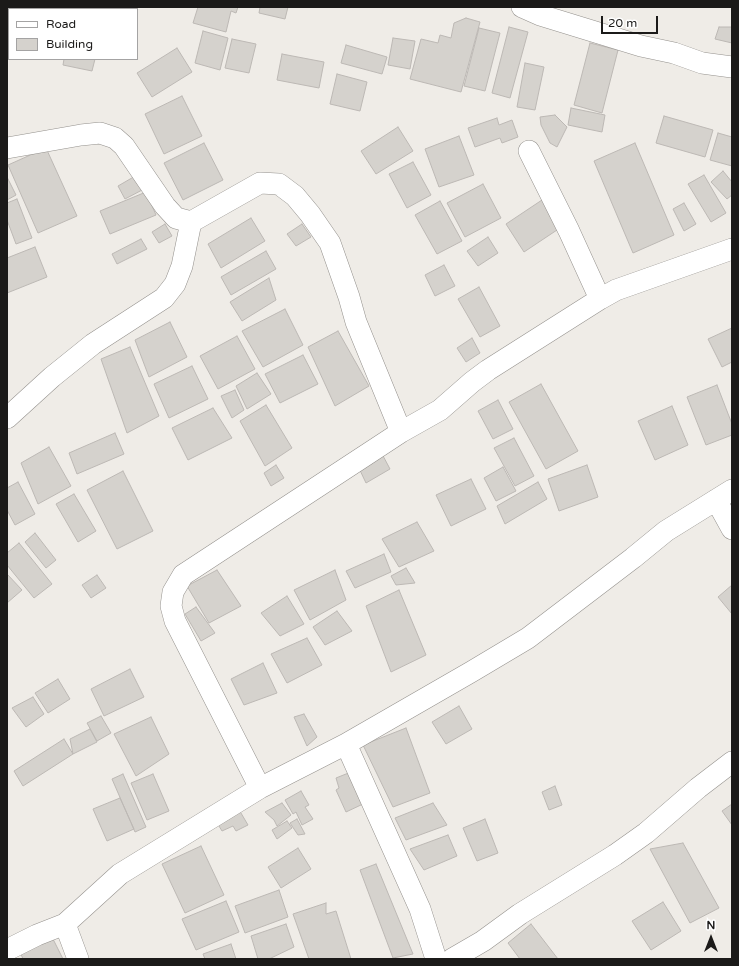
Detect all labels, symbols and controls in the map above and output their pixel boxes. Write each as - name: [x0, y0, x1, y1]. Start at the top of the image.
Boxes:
- legend: [8, 8, 138, 60]
- scale bar: [603, 8, 660, 34]
- text: 20 m: [608, 16, 637, 30]
- text: Road: [46, 17, 76, 31]
- text: Building: [46, 37, 93, 51]
- north arrow: [691, 918, 731, 958]
- text: N: [707, 919, 715, 932]

